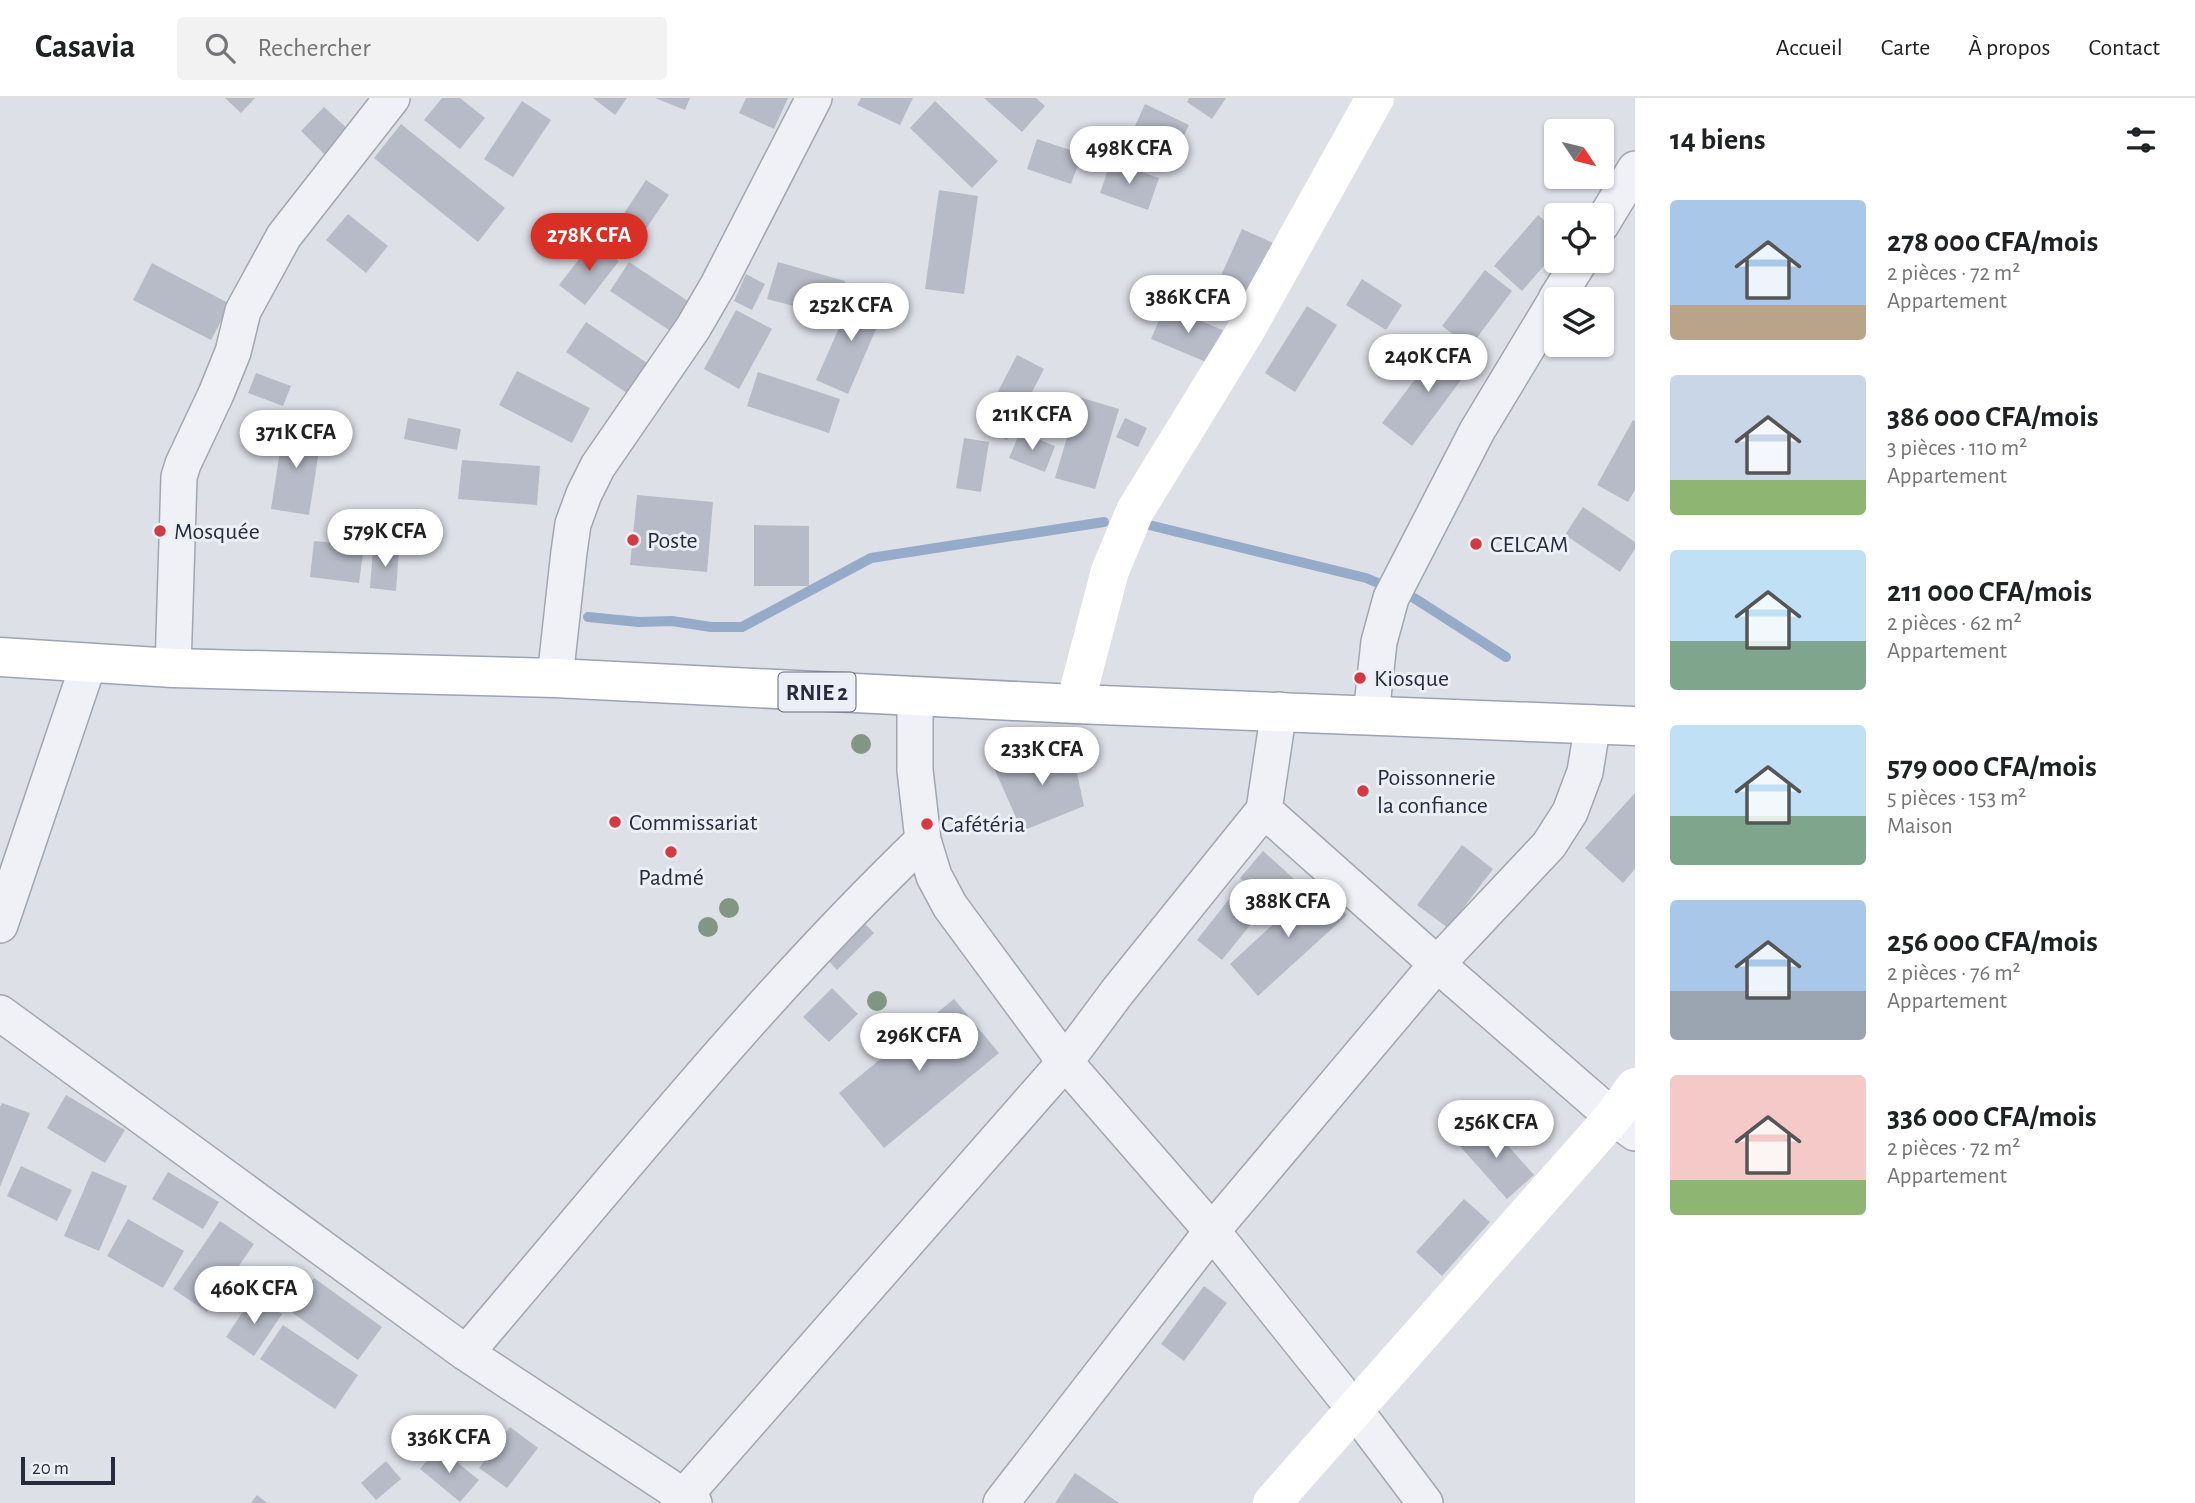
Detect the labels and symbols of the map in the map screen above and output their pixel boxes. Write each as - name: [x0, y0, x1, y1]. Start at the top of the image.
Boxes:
- north arrow: [1544, 119, 1614, 189]
- pin: 498K CFA: [1057, 126, 1201, 186]
- pin: 278K CFA: [517, 214, 661, 273]
- pin: 386K CFA: [1116, 275, 1260, 335]
- pin: 252K CFA: [779, 284, 923, 343]
- pin: 240K CFA: [1356, 334, 1500, 394]
- pin: 211K CFA: [960, 392, 1104, 452]
- pin: 371K CFA: [224, 410, 368, 470]
- pin: 579K CFA: [313, 510, 457, 569]
- place label: Mosquée: [174, 520, 260, 544]
- marker: Mosquée: [152, 523, 168, 539]
- place label: Poste: [647, 529, 698, 553]
- marker: Poste: [625, 532, 641, 548]
- place label: CELCAM: [1490, 533, 1568, 557]
- marker: CELCAM: [1468, 536, 1484, 552]
- place label: Kiosque: [1374, 667, 1449, 691]
- marker: Kiosque: [1352, 670, 1368, 686]
- road number: RNIE 2: [778, 672, 856, 712]
- pin: 233K CFA: [970, 728, 1114, 787]
- place label: Poissonnerie la confiance: [1377, 766, 1496, 818]
- marker: Poissonnerie la confiance: [1355, 783, 1371, 799]
- place label: Commissariat: [629, 811, 758, 835]
- place label: Cafétéria: [941, 813, 1025, 837]
- marker: Commissariat: [607, 814, 623, 830]
- marker: Cafétéria: [919, 816, 935, 832]
- marker: Padmé: [663, 844, 679, 860]
- place label: Padmé: [638, 866, 704, 890]
- pin: 388K CFA: [1216, 880, 1360, 939]
- pin: 296K CFA: [847, 1014, 991, 1073]
- pin: 256K CFA: [1424, 1100, 1568, 1160]
- pin: 460K CFA: [182, 1266, 326, 1326]
- pin: 336K CFA: [377, 1416, 521, 1475]
- scale bar: [21, 1454, 116, 1486]

